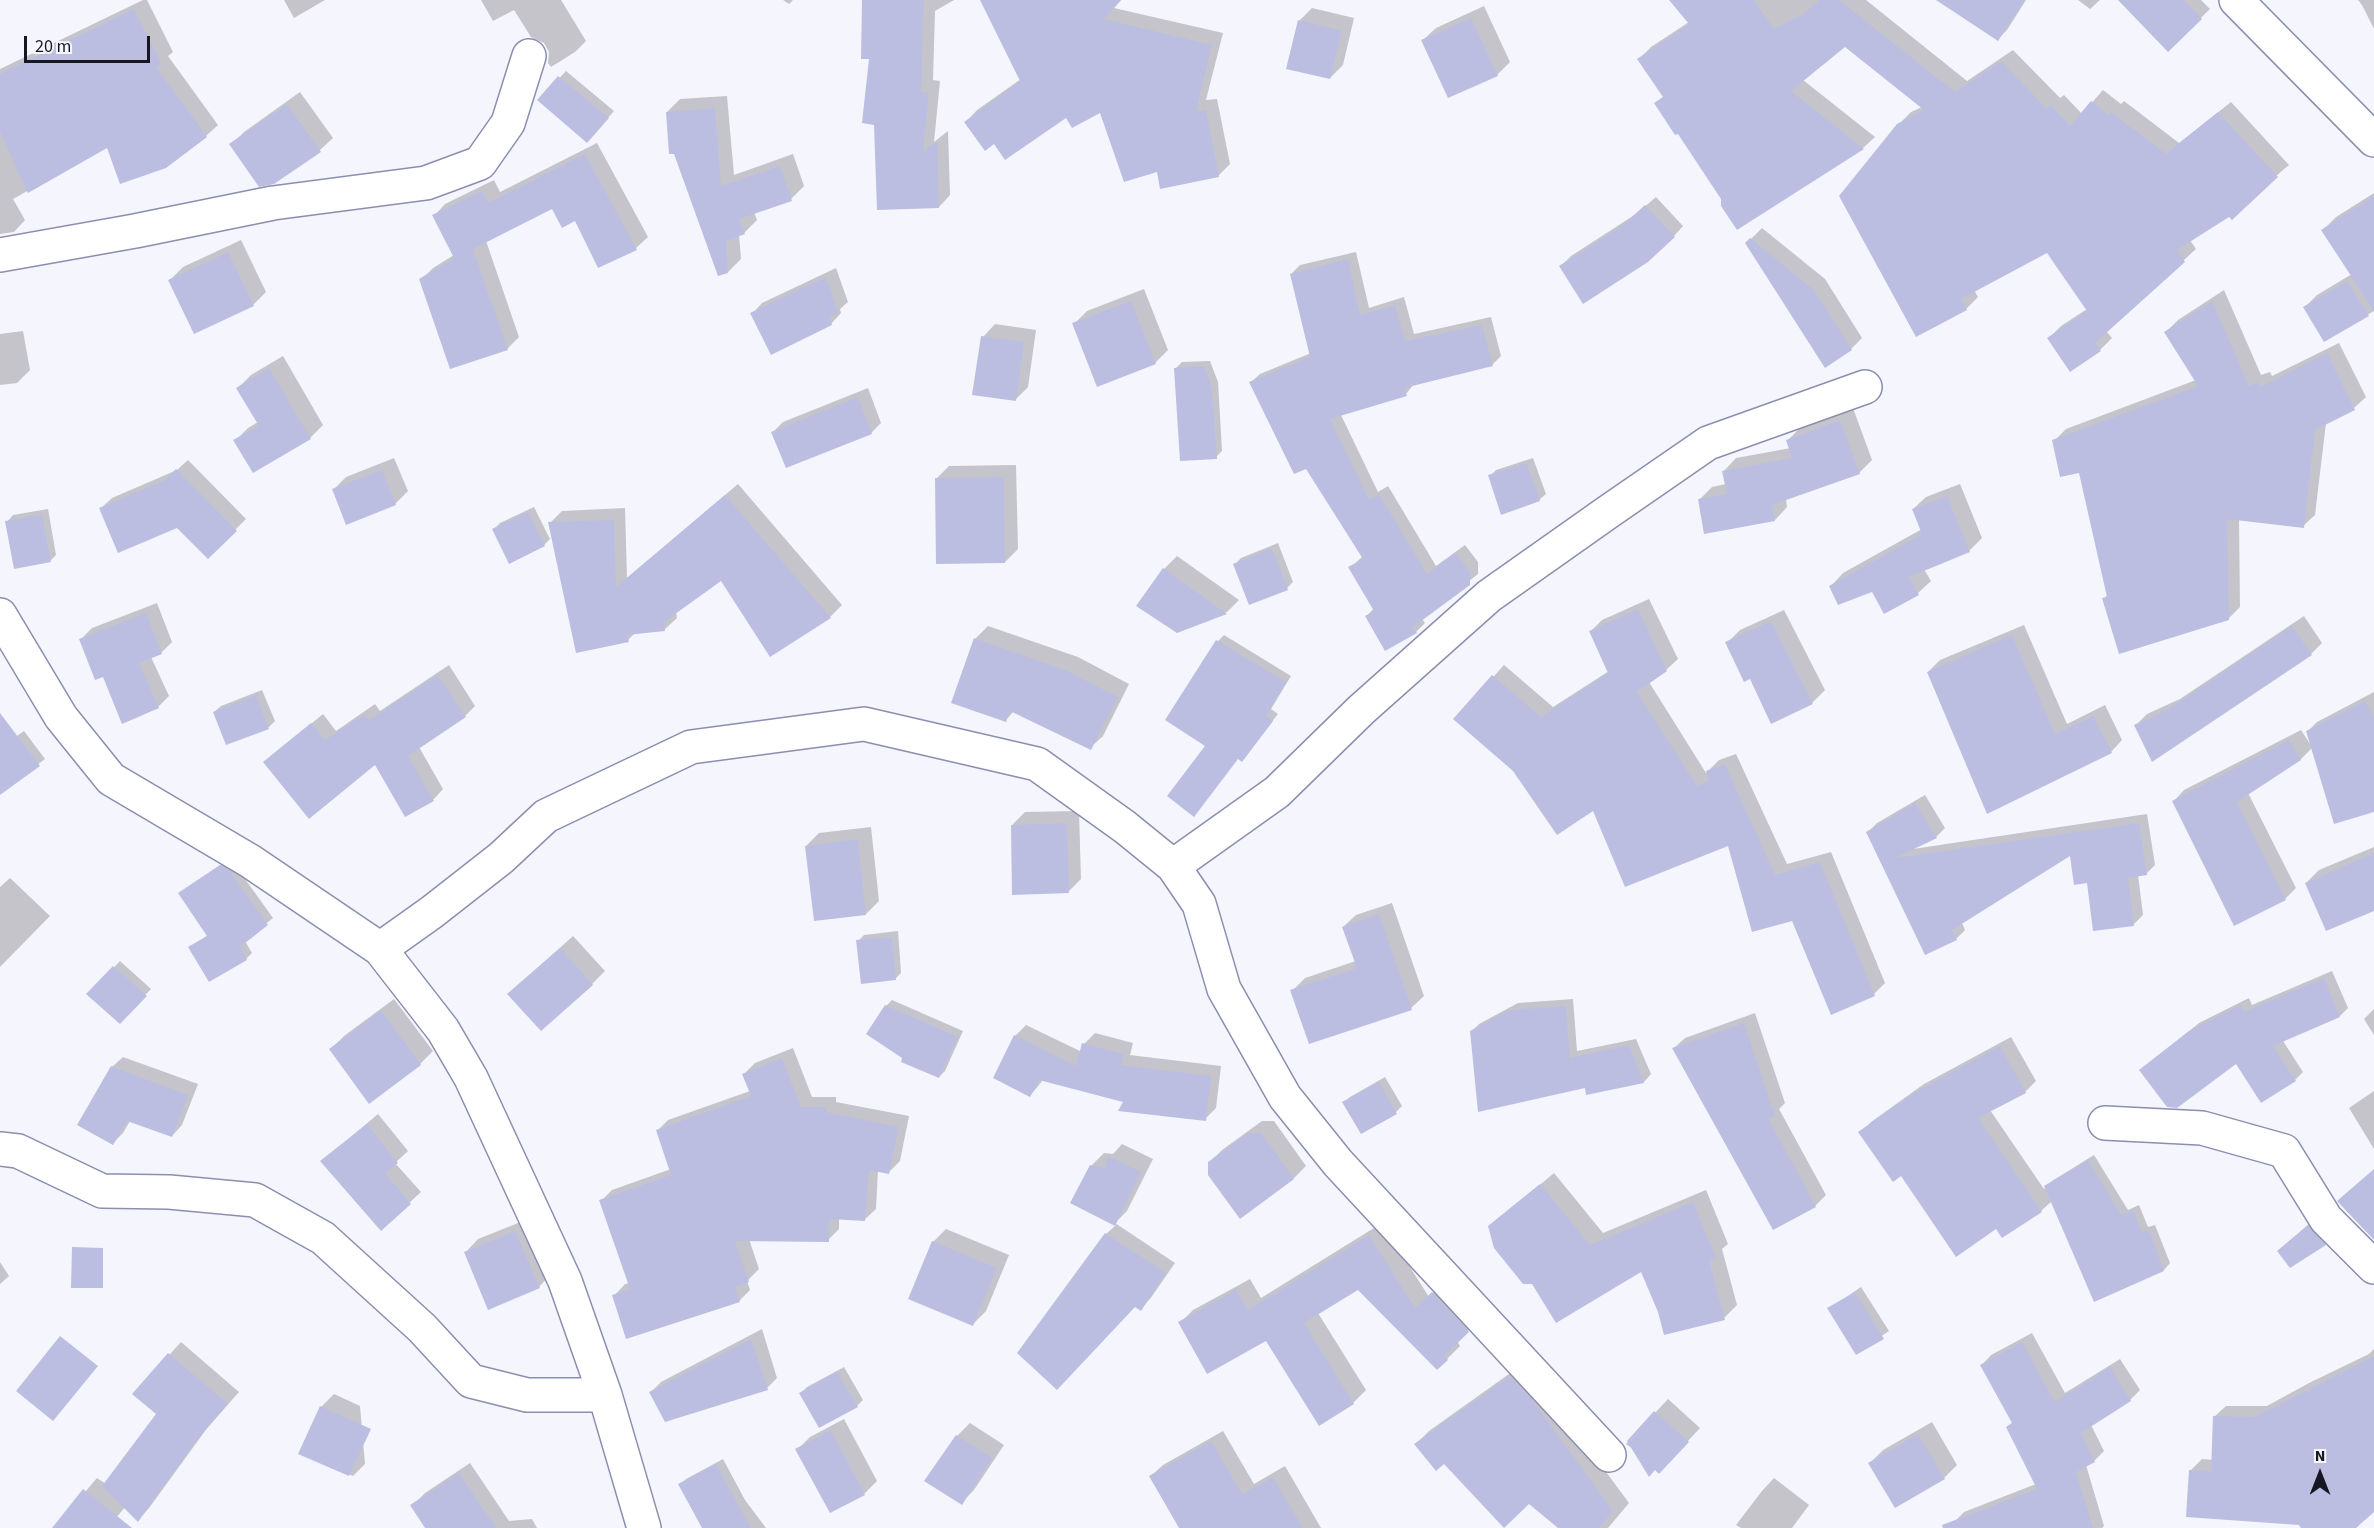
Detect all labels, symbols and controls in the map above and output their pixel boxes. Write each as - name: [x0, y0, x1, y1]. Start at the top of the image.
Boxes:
- scale bar: [27, 24, 153, 62]
- text: 20 m: [35, 34, 71, 59]
- north arrow: [2290, 1444, 2350, 1504]
- text: N: [2315, 1445, 2325, 1467]

